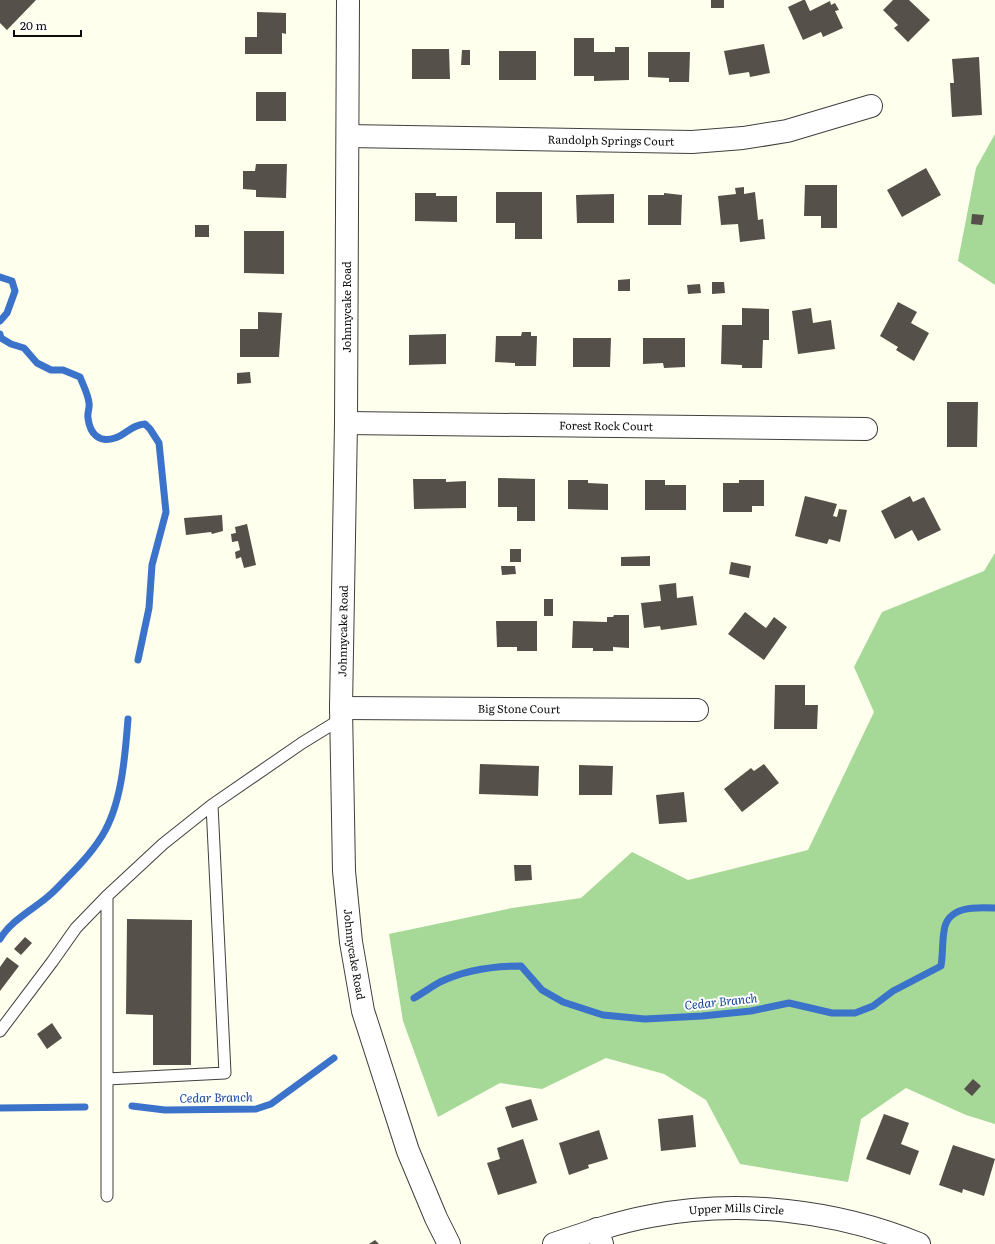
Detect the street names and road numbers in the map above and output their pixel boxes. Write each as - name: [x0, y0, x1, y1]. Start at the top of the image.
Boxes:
- street label: Randolph Springs Court: [547, 130, 675, 149]
- street label: Johnnycake Road: [338, 261, 354, 353]
- street label: Forest Rock Court: [559, 416, 654, 434]
- street label: Johnnycake Road: [333, 585, 351, 677]
- street label: Big Stone Court: [478, 700, 561, 716]
- street label: Johnnycake Road: [341, 908, 370, 1001]
- street label: Upper Mills Circle: [688, 1199, 785, 1218]

